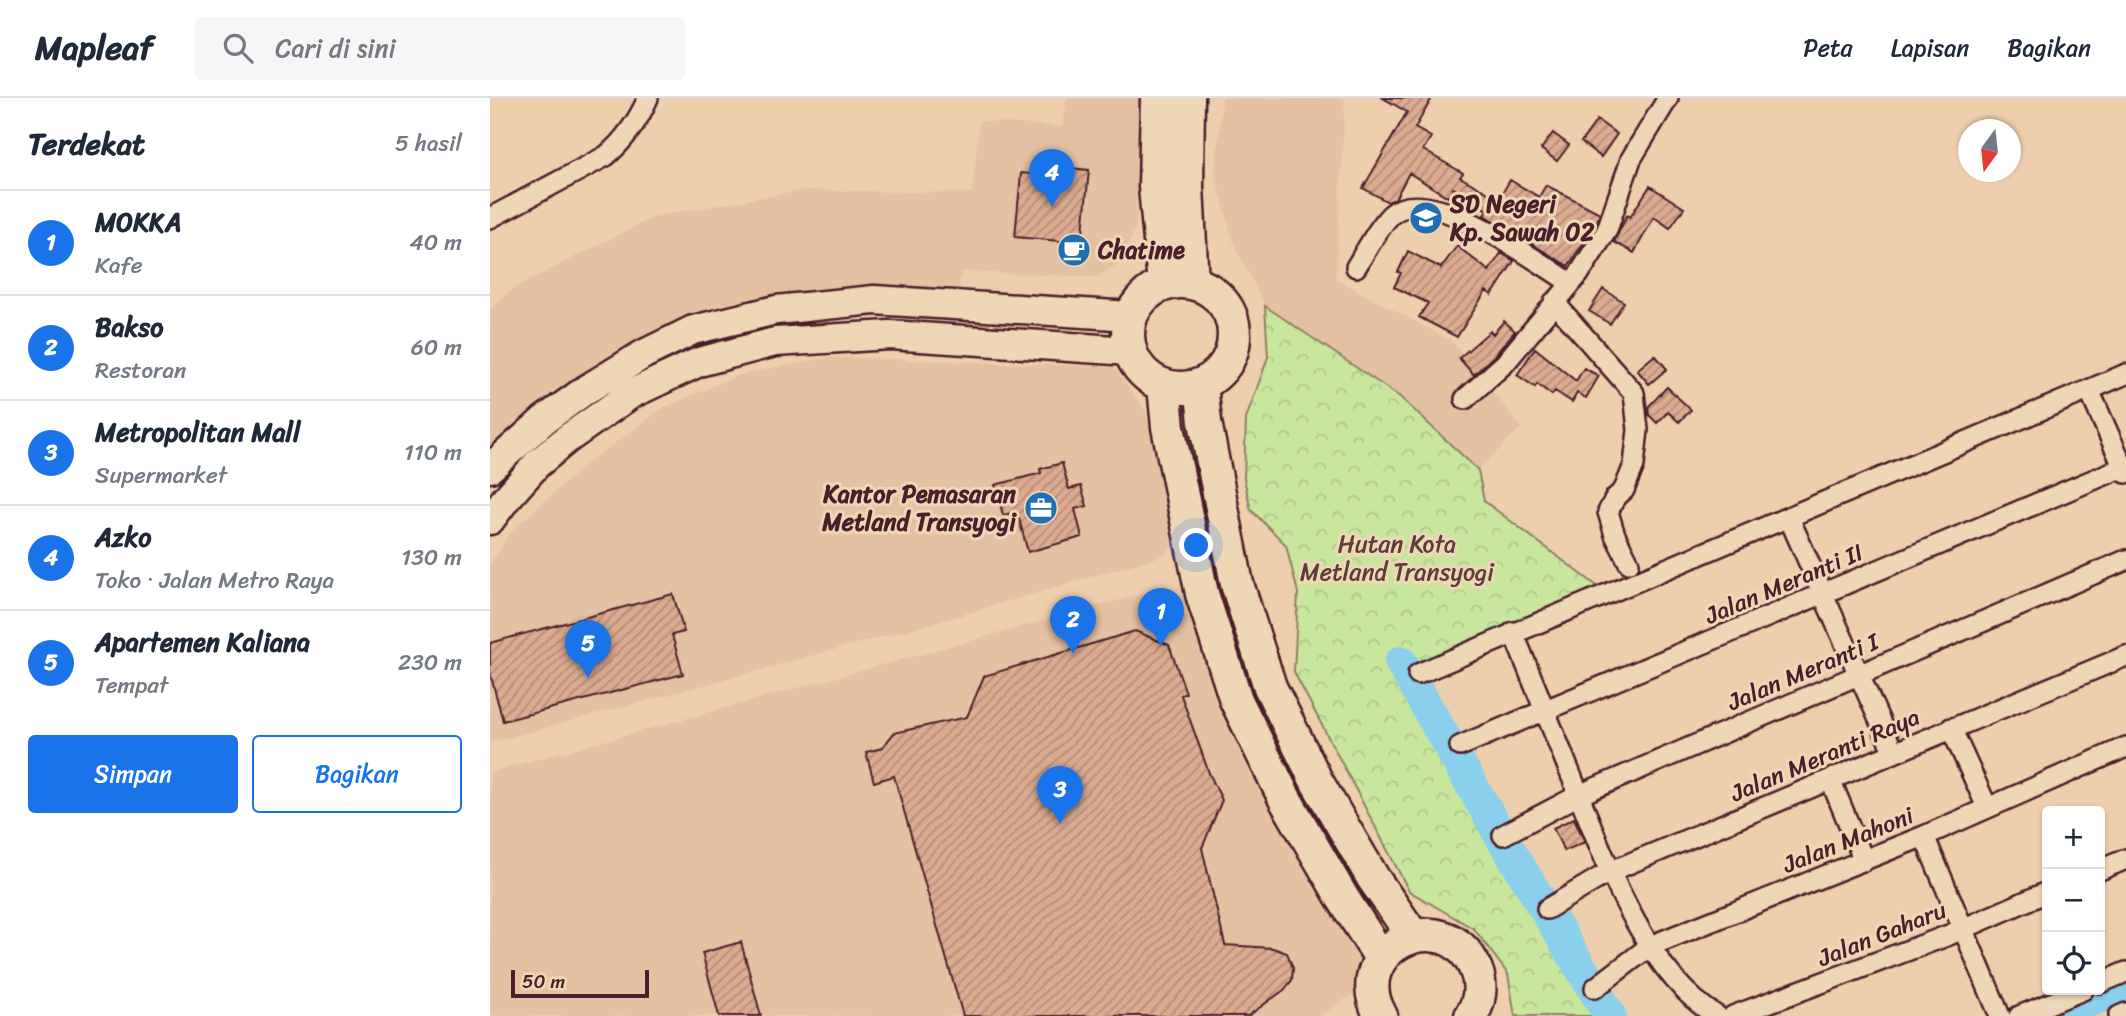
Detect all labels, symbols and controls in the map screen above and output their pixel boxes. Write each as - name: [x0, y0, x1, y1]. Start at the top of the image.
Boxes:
- search box: [195, 17, 685, 80]
- text: Mapleaf: [35, 19, 153, 77]
- text: Cari di sini: [275, 25, 396, 71]
- text: Peta: [1803, 27, 1853, 69]
- text: Lapisan: [1891, 27, 1969, 69]
- text: Bagikan: [2007, 27, 2091, 69]
- icon: search: [219, 29, 257, 67]
- text: Terdekat: [28, 117, 145, 171]
- north arrow: [1958, 119, 2021, 182]
- text: 5 hasil: [395, 123, 462, 164]
- pin: 4: [1029, 149, 1075, 207]
- place label: SD Negeri Kp. Sawah 02: [1449, 183, 1594, 253]
- text: MOKKA: [95, 199, 181, 245]
- school or university icon: SD Negeri Kp. Sawah 02: [1407, 199, 1445, 237]
- text: 1: [46, 222, 56, 263]
- text: 40 m: [409, 222, 462, 263]
- place label: Chatime: [1097, 229, 1185, 271]
- cafe icon: Chatime: [1055, 231, 1093, 269]
- text: Kafe: [95, 245, 143, 286]
- text: Bakso: [95, 304, 163, 350]
- text: 2: [44, 327, 58, 368]
- text: 60 m: [411, 327, 462, 368]
- text: Restoran: [95, 350, 186, 391]
- text: Metropolitan Mall: [95, 409, 300, 455]
- text: 3: [45, 432, 57, 473]
- text: 110 m: [404, 432, 462, 473]
- text: Supermarket: [95, 455, 227, 496]
- place label: Kantor Pemasaran Metland Transyogi: [821, 473, 1017, 543]
- office icon: Kantor Pemasaran Metland Transyogi: [1022, 489, 1060, 527]
- text: Azko: [95, 514, 151, 560]
- park label: Hutan Kota Metland Transyogi: [1300, 523, 1495, 593]
- your location: [1179, 528, 1213, 562]
- street label: Jalan Meranti II: [1697, 532, 1870, 637]
- text: 4: [44, 537, 58, 578]
- text: 130 m: [401, 537, 462, 578]
- text: Toko · Jalan Metro Raya: [95, 560, 334, 601]
- pin: 1: [1138, 588, 1184, 646]
- pin: 2: [1050, 596, 1096, 654]
- text: Apartemen Kaliana: [95, 619, 310, 665]
- pin: 5: [565, 620, 611, 678]
- street label: Jalan Meranti I: [1720, 621, 1887, 723]
- text: 5: [44, 642, 58, 683]
- text: 230 m: [398, 642, 462, 683]
- text: Tempat: [95, 665, 168, 706]
- street label: Jalan Meranti Raya: [1723, 696, 1926, 814]
- button: Simpan: [28, 735, 238, 813]
- button: Bagikan: [252, 735, 462, 813]
- pin: 3: [1037, 766, 1083, 824]
- street label: Jalan Mahoni: [1775, 794, 1921, 886]
- map controls: [2042, 806, 2105, 995]
- button: +: [2042, 806, 2105, 869]
- button: −: [2042, 869, 2105, 932]
- street label: Jalan Gaharu: [1810, 889, 1953, 979]
- button: locate: [2042, 932, 2105, 995]
- text: 50 m: [522, 965, 565, 998]
- scale bar: [511, 967, 649, 999]

